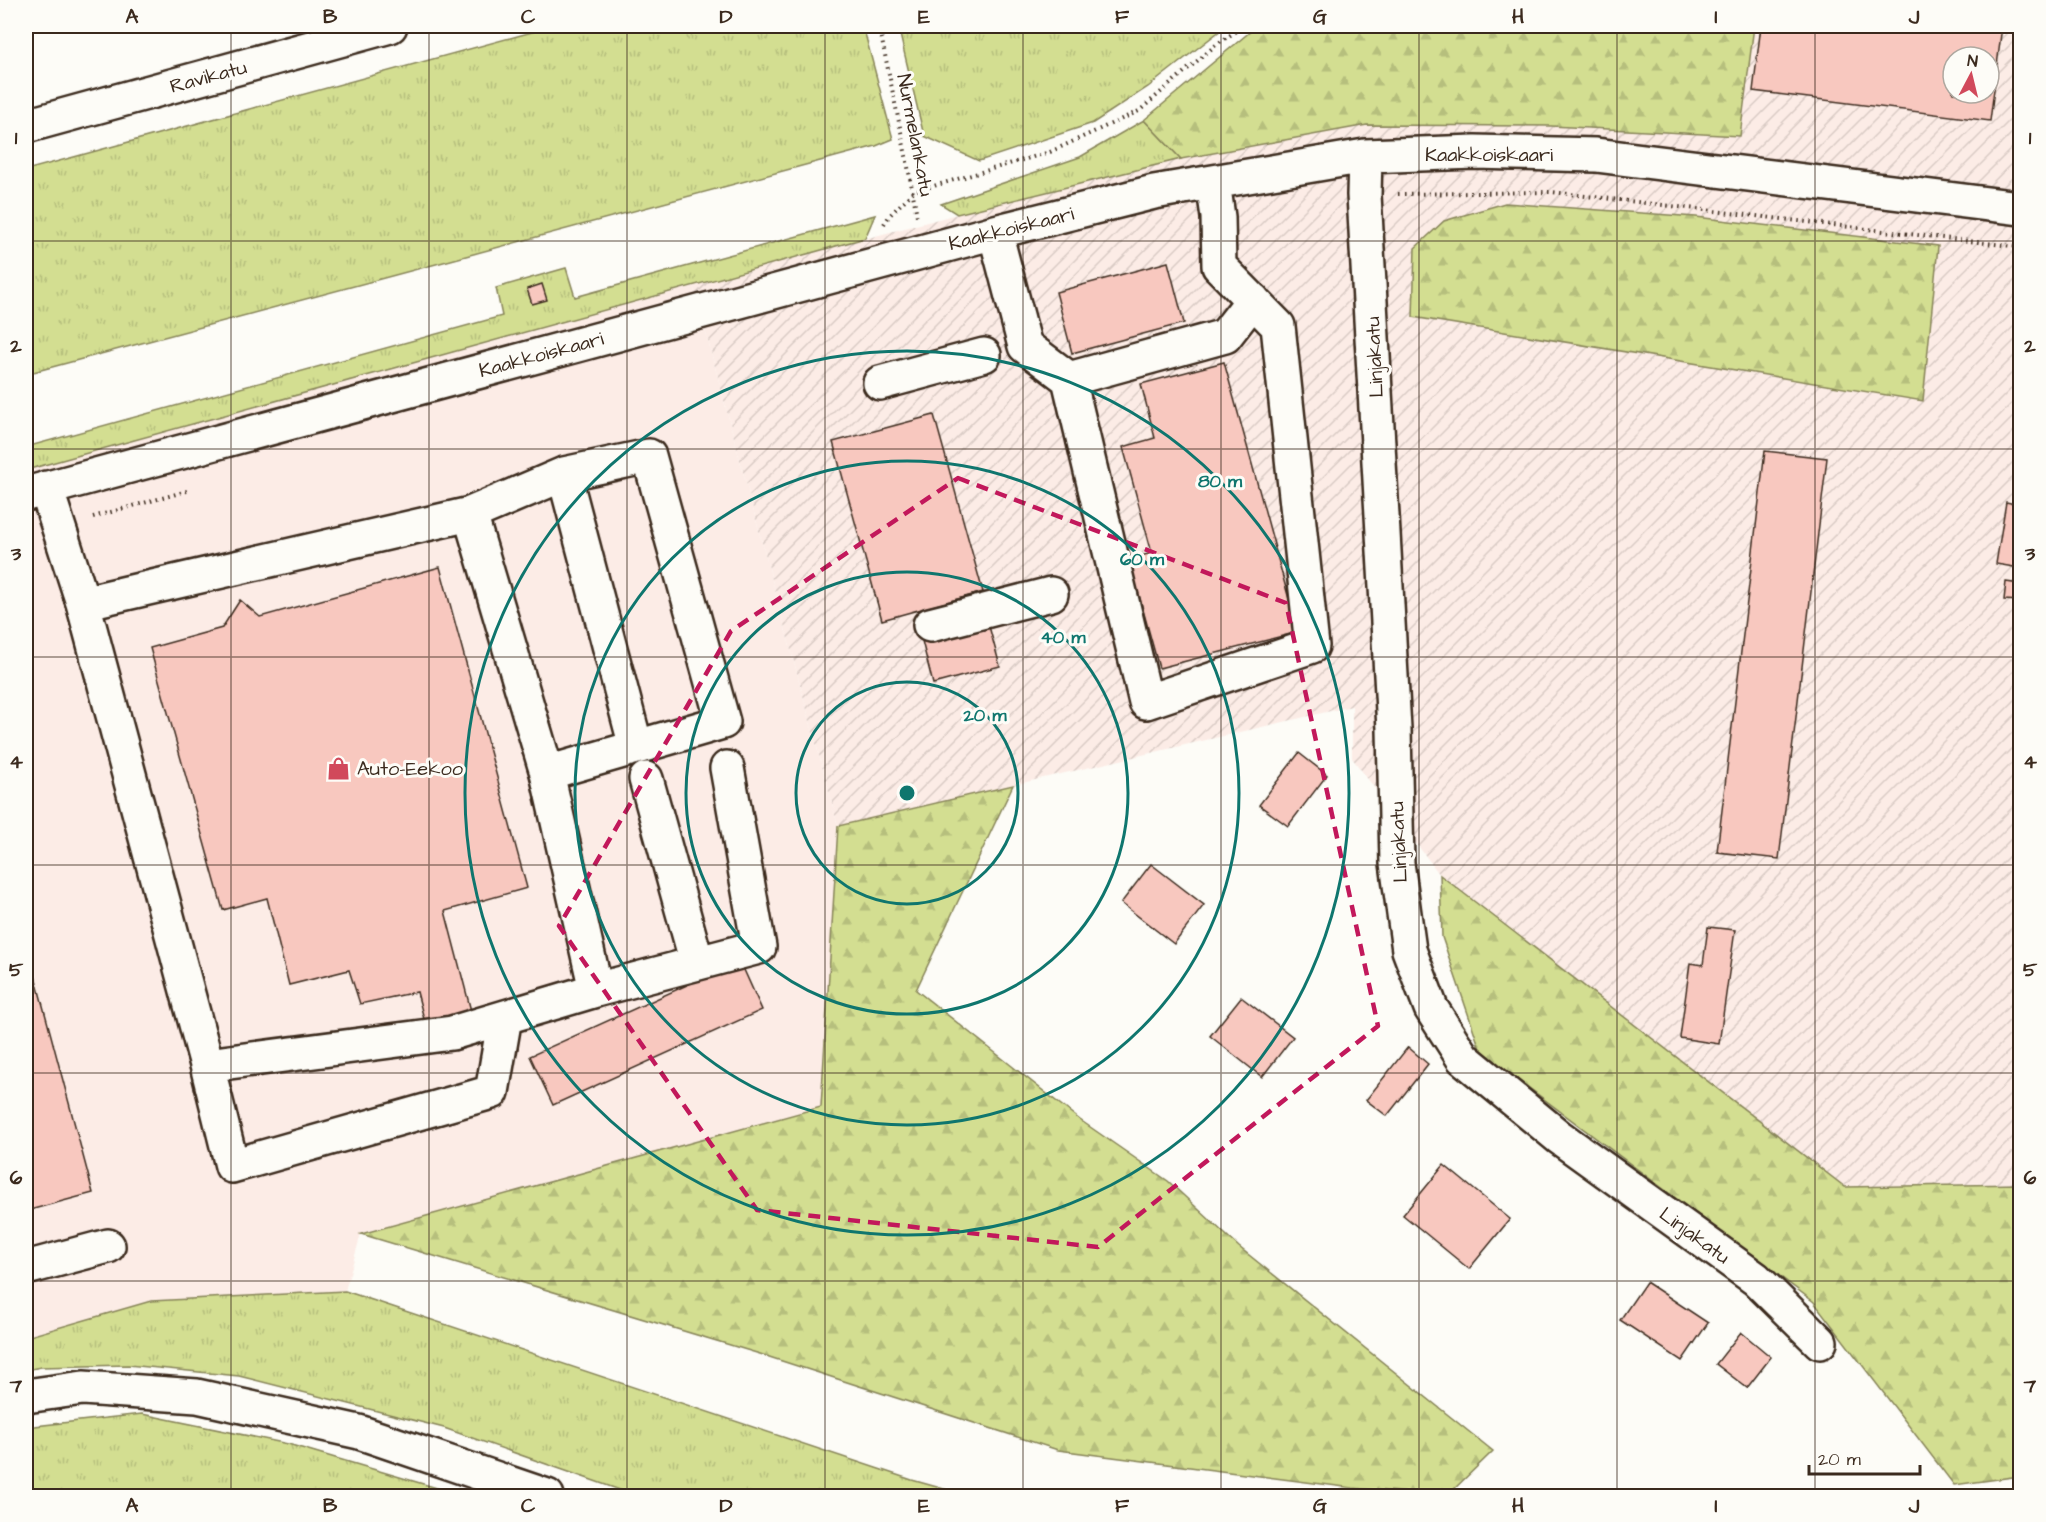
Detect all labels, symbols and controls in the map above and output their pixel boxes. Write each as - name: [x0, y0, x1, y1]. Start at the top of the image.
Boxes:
- text: A: [126, 3, 139, 31]
- text: B: [323, 3, 338, 31]
- text: C: [521, 3, 536, 31]
- text: D: [720, 3, 733, 31]
- text: E: [918, 3, 930, 31]
- text: F: [1115, 3, 1130, 31]
- text: G: [1313, 3, 1327, 31]
- text: H: [1512, 3, 1524, 31]
- text: I: [1714, 3, 1718, 31]
- text: J: [1908, 3, 1920, 31]
- north arrow: [1941, 45, 2001, 105]
- text: N: [1966, 50, 1979, 73]
- street label: Ravikatu: [167, 53, 250, 101]
- street label: Nurmelankatu: [889, 72, 941, 199]
- text: 1: [15, 124, 18, 152]
- text: 1: [2029, 124, 2032, 152]
- street label: Kaakkoiskaari: [1425, 141, 1553, 169]
- street label: Kaakkoiskaari: [946, 200, 1077, 258]
- street label: Linjakatu: [1359, 316, 1391, 398]
- street label: Kaakkoiskaari: [476, 325, 607, 385]
- text: 2: [9, 332, 22, 360]
- text: 2: [2023, 332, 2036, 360]
- text: 80 m: [1198, 469, 1243, 494]
- text: 3: [10, 540, 22, 568]
- text: 3: [2024, 540, 2036, 568]
- text: 60 m: [1120, 547, 1165, 572]
- text: 40 m: [1041, 625, 1086, 650]
- text: 20 m: [963, 703, 1007, 728]
- text: 4: [9, 748, 23, 776]
- text: 4: [2023, 748, 2037, 776]
- shop icon: Auto-Eekoo: [326, 755, 352, 781]
- place label: Auto-Eekoo: [357, 755, 463, 783]
- centre of rings: [897, 783, 917, 803]
- street label: Linjakatu: [1383, 801, 1415, 883]
- text: 5: [9, 956, 24, 984]
- text: 5: [2023, 956, 2038, 984]
- text: 6: [10, 1164, 23, 1192]
- text: 6: [2024, 1164, 2037, 1192]
- street label: Linjakatu: [1653, 1201, 1736, 1271]
- text: 7: [9, 1372, 23, 1400]
- text: 7: [2023, 1372, 2037, 1400]
- scale bar: [1809, 1438, 1920, 1476]
- text: 20 m: [1818, 1447, 1861, 1472]
- text: A: [126, 1492, 139, 1520]
- text: B: [323, 1492, 338, 1520]
- text: C: [521, 1492, 536, 1520]
- text: D: [720, 1492, 733, 1520]
- text: E: [918, 1492, 930, 1520]
- text: F: [1115, 1492, 1130, 1520]
- text: G: [1313, 1492, 1327, 1520]
- text: H: [1512, 1492, 1524, 1520]
- text: I: [1714, 1492, 1718, 1520]
- text: J: [1908, 1492, 1920, 1520]

